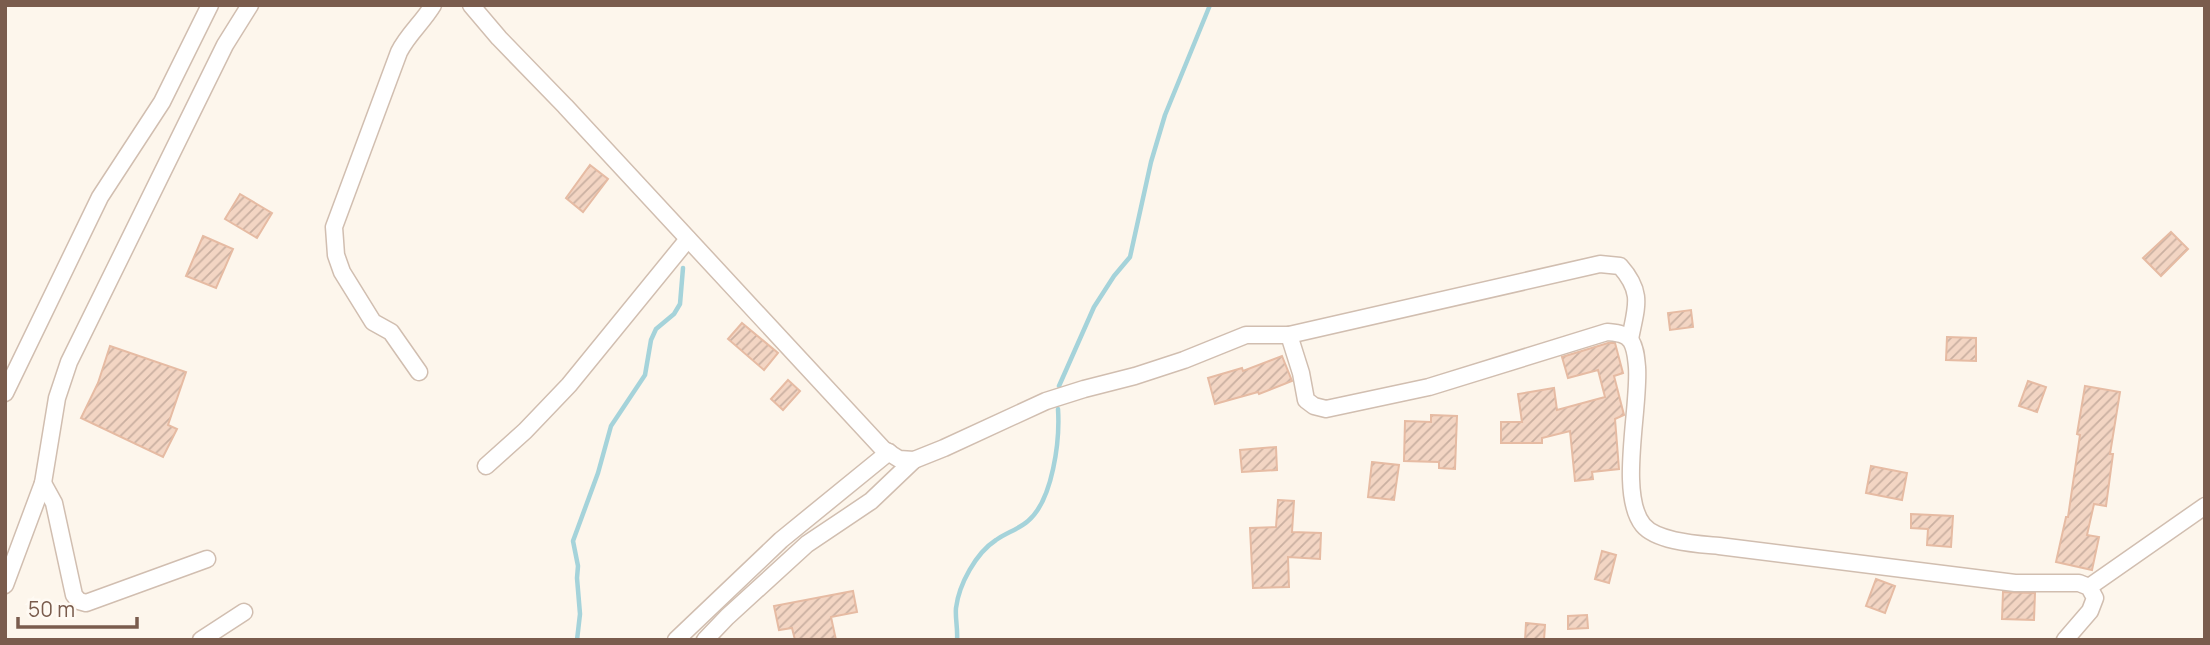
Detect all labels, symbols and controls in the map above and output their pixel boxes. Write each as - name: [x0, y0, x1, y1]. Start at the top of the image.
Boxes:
- scale bar: [18, 586, 136, 630]
- text: 50 m: [28, 595, 75, 623]

